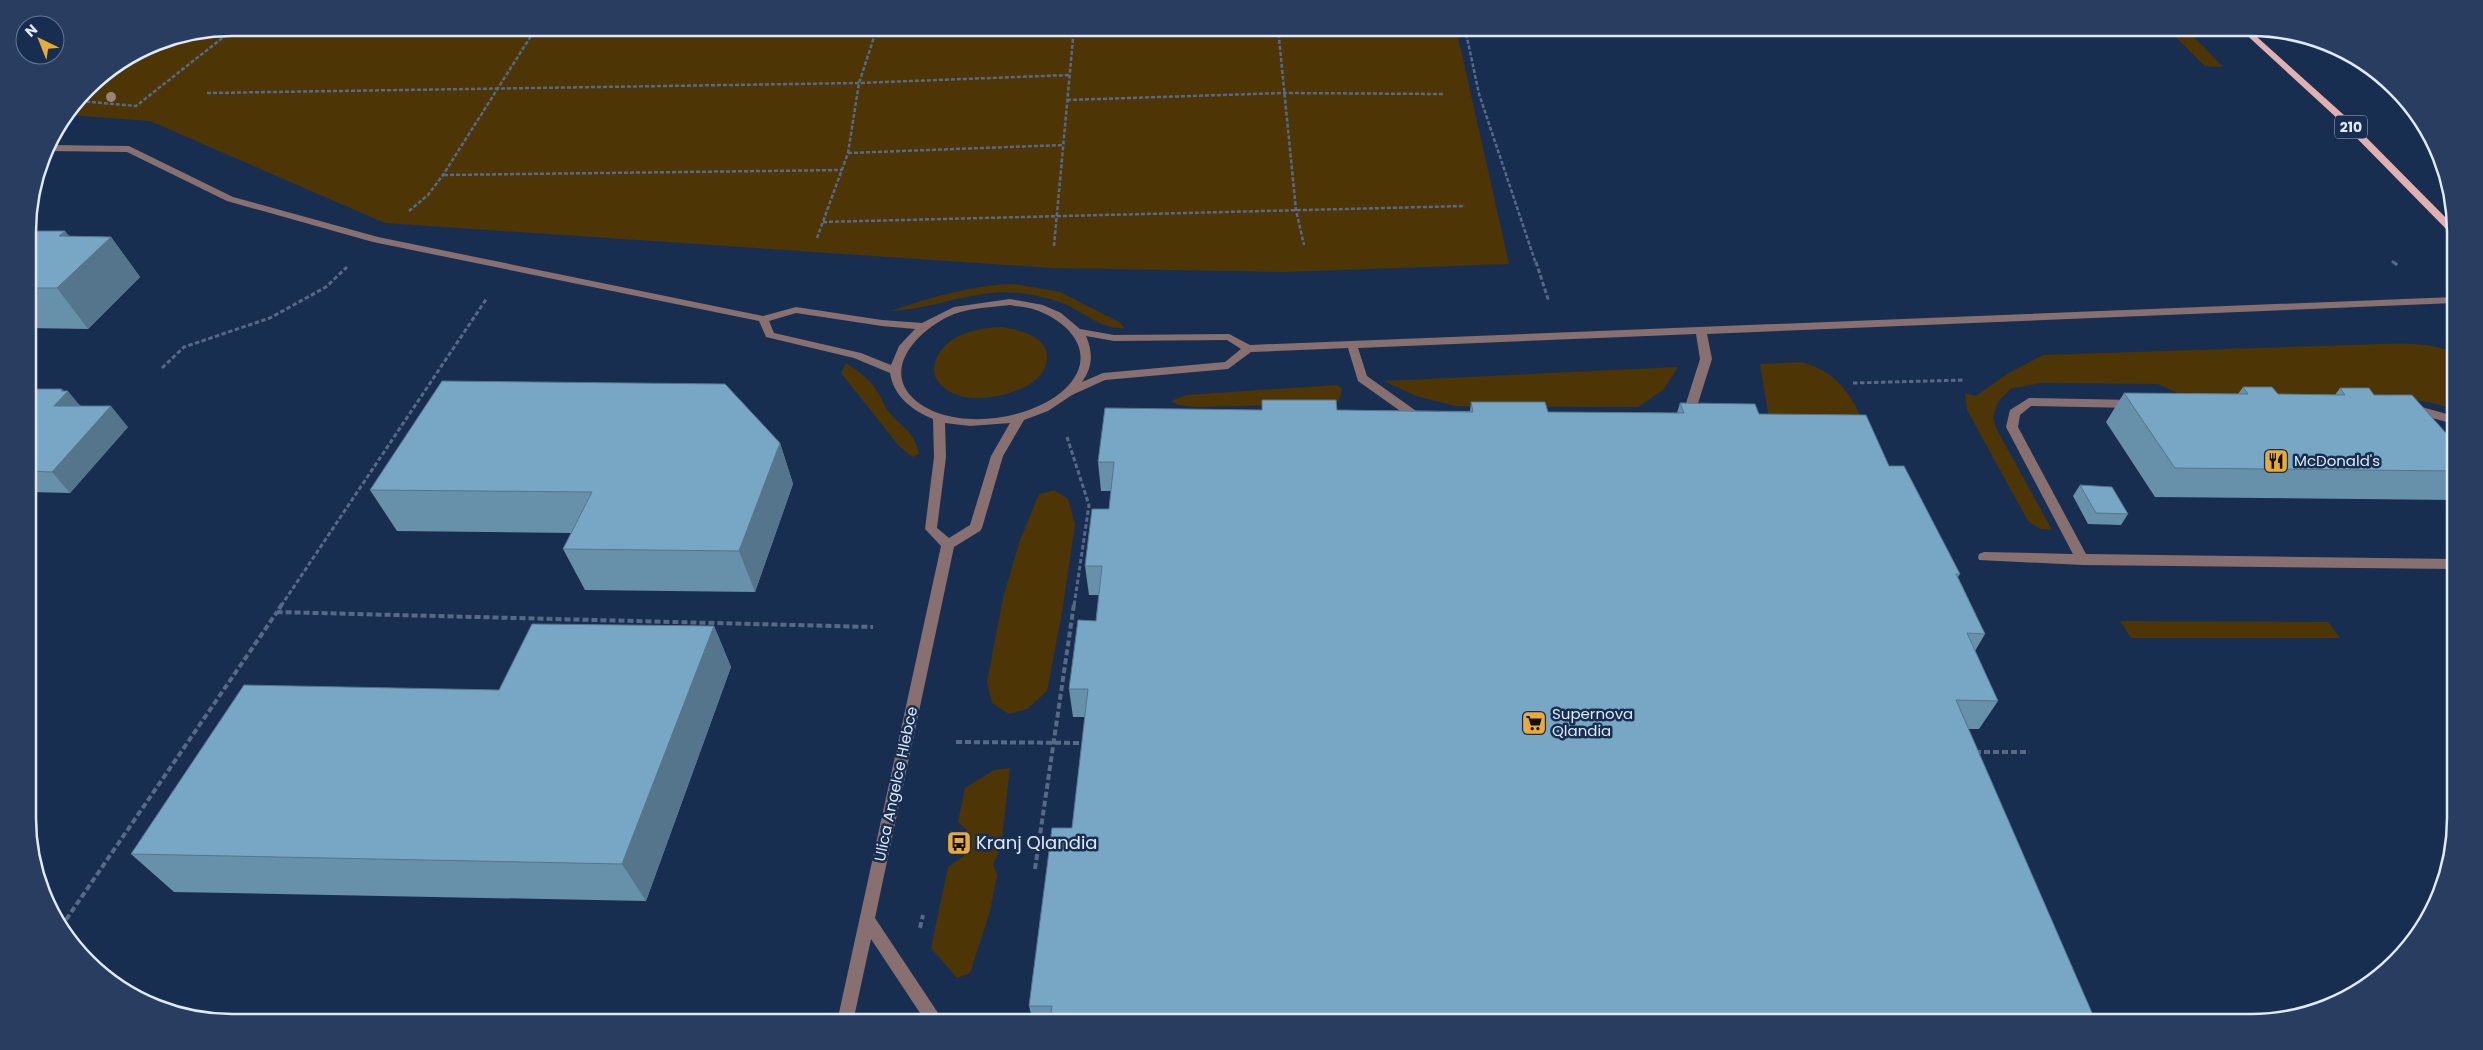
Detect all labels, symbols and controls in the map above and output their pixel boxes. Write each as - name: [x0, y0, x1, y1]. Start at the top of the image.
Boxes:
- north arrow: [15, 15, 65, 65]
- text: N: [20, 20, 42, 41]
- road number: 210: [2335, 115, 2367, 138]
- restaurant icon: McDonald's: [2263, 448, 2289, 474]
- place label: McDonald's: [2294, 450, 2380, 471]
- place label: Supernova Qlandia: [1552, 703, 1633, 741]
- street label: Ulica Angelce Hlebce: [869, 704, 922, 863]
- supermarket icon: Supernova Qlandia: [1521, 710, 1547, 736]
- bus stop icon: Kranj Qlandia: [946, 830, 972, 856]
- place label: Kranj Qlandia: [976, 830, 1098, 855]

